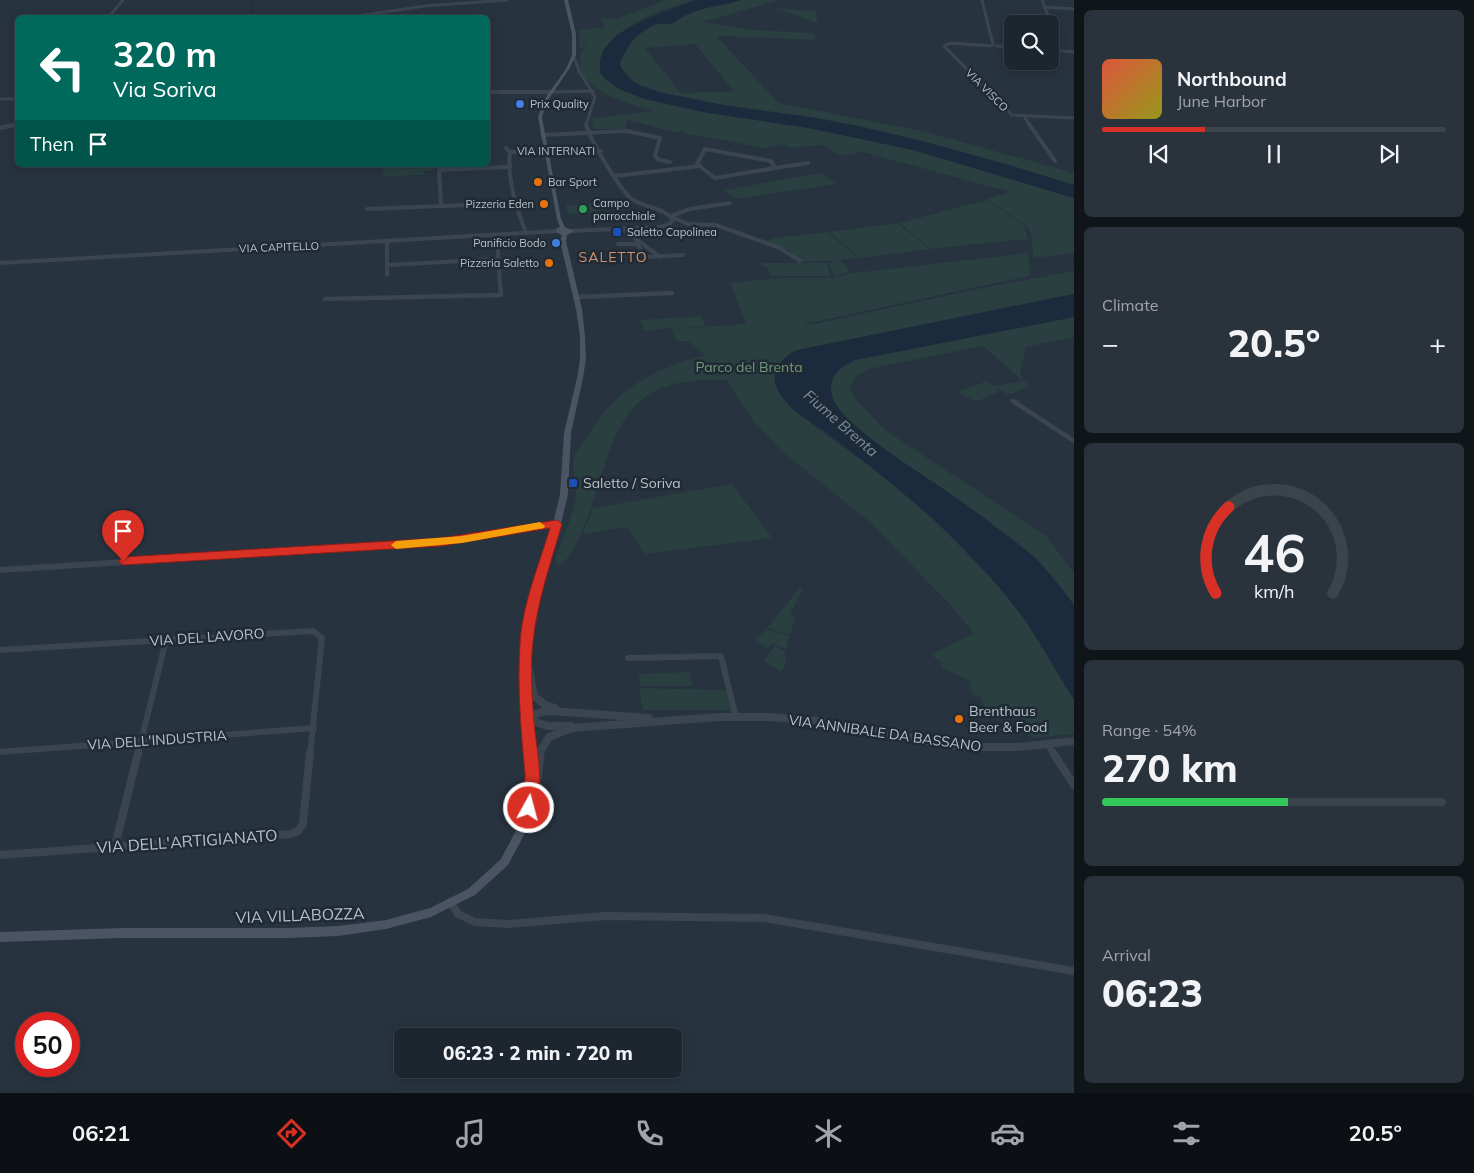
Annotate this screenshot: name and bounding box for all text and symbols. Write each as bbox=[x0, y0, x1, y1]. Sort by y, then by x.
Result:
map controls bbox=[1004, 15, 1059, 70]
button: search bbox=[1004, 15, 1059, 70]
text: 320 m bbox=[113, 32, 217, 76]
icon: left bbox=[30, 35, 95, 100]
street label: VIA VISCO bbox=[963, 66, 1011, 114]
text: Northbound bbox=[1177, 67, 1287, 91]
text: Via Soriva bbox=[113, 75, 217, 103]
text: June Harbor bbox=[1177, 91, 1266, 111]
place label: Prix Quality bbox=[530, 97, 589, 111]
marker: Prix Quality bbox=[514, 98, 526, 110]
icon: arrive bbox=[84, 130, 112, 158]
text: Then bbox=[30, 132, 74, 156]
icon: previous bbox=[1145, 140, 1173, 168]
icon: pause bbox=[1260, 140, 1288, 168]
icon: next bbox=[1375, 140, 1403, 168]
street label: VIA INTERNATI bbox=[517, 144, 595, 158]
place label: Bar Sport bbox=[548, 175, 597, 189]
marker: Bar Sport bbox=[532, 176, 544, 188]
place label: Campo parrocchiale bbox=[593, 196, 655, 223]
place label: Pizzeria Eden bbox=[465, 197, 534, 211]
marker: Pizzeria Eden bbox=[538, 198, 550, 210]
marker: Campo parrocchiale bbox=[577, 203, 589, 215]
place label: Saletto Capolinea bbox=[627, 225, 717, 239]
marker: Saletto Capolinea bbox=[611, 226, 623, 238]
place label: Panificio Bodo bbox=[473, 236, 546, 250]
marker: Panificio Bodo bbox=[550, 237, 562, 249]
street label: VIA CAPITELLO bbox=[239, 239, 319, 255]
district label: SALETTO bbox=[579, 248, 647, 266]
place label: Pizzeria Saletto bbox=[460, 256, 539, 270]
marker: Pizzeria Saletto bbox=[543, 257, 555, 269]
text: Climate bbox=[1102, 295, 1158, 315]
text: 20.5° bbox=[1228, 319, 1320, 367]
text: − bbox=[1102, 326, 1119, 361]
text: + bbox=[1429, 326, 1446, 361]
park label: Parco del Brenta bbox=[695, 358, 803, 376]
water label: Fiume Brenta bbox=[800, 385, 882, 461]
place label: Saletto / Soriva bbox=[583, 474, 681, 492]
marker: Saletto / Soriva bbox=[567, 477, 579, 489]
pin bbox=[102, 510, 144, 561]
icon: arrive bbox=[109, 517, 137, 545]
text: 46 bbox=[1243, 520, 1305, 585]
text: km/h bbox=[1254, 580, 1294, 602]
street label: VIA DEL LAVORO bbox=[149, 624, 265, 650]
place label: Brenthaus Beer & Food bbox=[969, 702, 1048, 736]
street label: VIA ANNIBALE DA BASSANO bbox=[788, 711, 982, 755]
marker: Brenthaus Beer & Food bbox=[953, 713, 965, 725]
text: Range · 54% bbox=[1102, 720, 1197, 740]
street label: VIA DELL'INDUSTRIA bbox=[87, 726, 228, 754]
text: 270 km bbox=[1102, 744, 1238, 792]
position arrow bbox=[502, 781, 554, 833]
street label: VIA DELL'ARTIGIANATO bbox=[96, 825, 278, 857]
street label: VIA VILLABOZZA bbox=[235, 903, 365, 927]
text: Arrival bbox=[1102, 945, 1151, 965]
text: 06:23 bbox=[1102, 969, 1203, 1017]
speed limit sign: 50 bbox=[15, 1012, 80, 1077]
text: 06:23 · 2 min · 720 m bbox=[443, 1041, 633, 1065]
icon: directions bbox=[274, 1116, 309, 1151]
icon: music bbox=[453, 1116, 488, 1151]
icon: phone bbox=[632, 1116, 667, 1151]
icon: climate bbox=[811, 1116, 846, 1151]
icon: car bbox=[990, 1116, 1025, 1151]
icon: filters bbox=[1169, 1116, 1204, 1151]
text: 06:21 bbox=[72, 1119, 130, 1147]
text: 20.5° bbox=[1349, 1119, 1402, 1147]

